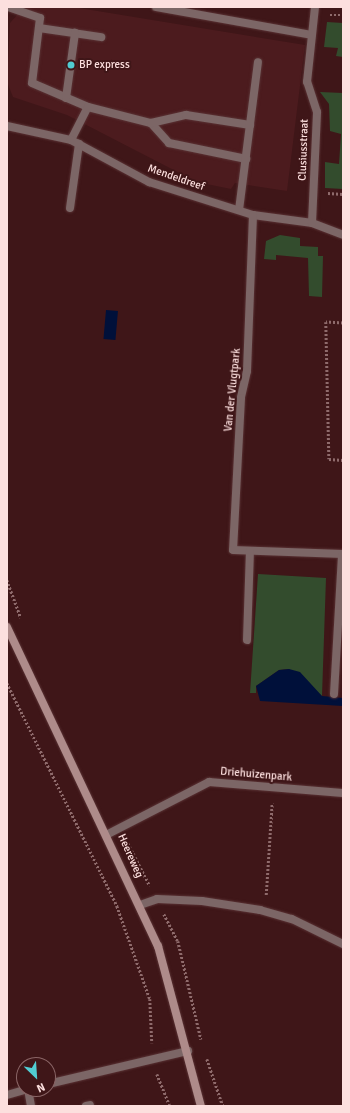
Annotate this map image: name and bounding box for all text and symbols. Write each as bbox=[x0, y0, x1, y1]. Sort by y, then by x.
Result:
place label: BP express bbox=[79, 58, 130, 72]
marker: BP express bbox=[66, 60, 76, 70]
street label: Clusiusstraat bbox=[296, 119, 312, 181]
street label: Mendeldreef bbox=[146, 162, 206, 194]
street label: Van der Vlugtpark bbox=[222, 348, 244, 432]
street label: Driehuizenpark bbox=[220, 765, 292, 785]
street label: Heereweg bbox=[114, 832, 146, 880]
north arrow bbox=[16, 1057, 56, 1097]
text: N bbox=[35, 1080, 47, 1095]

